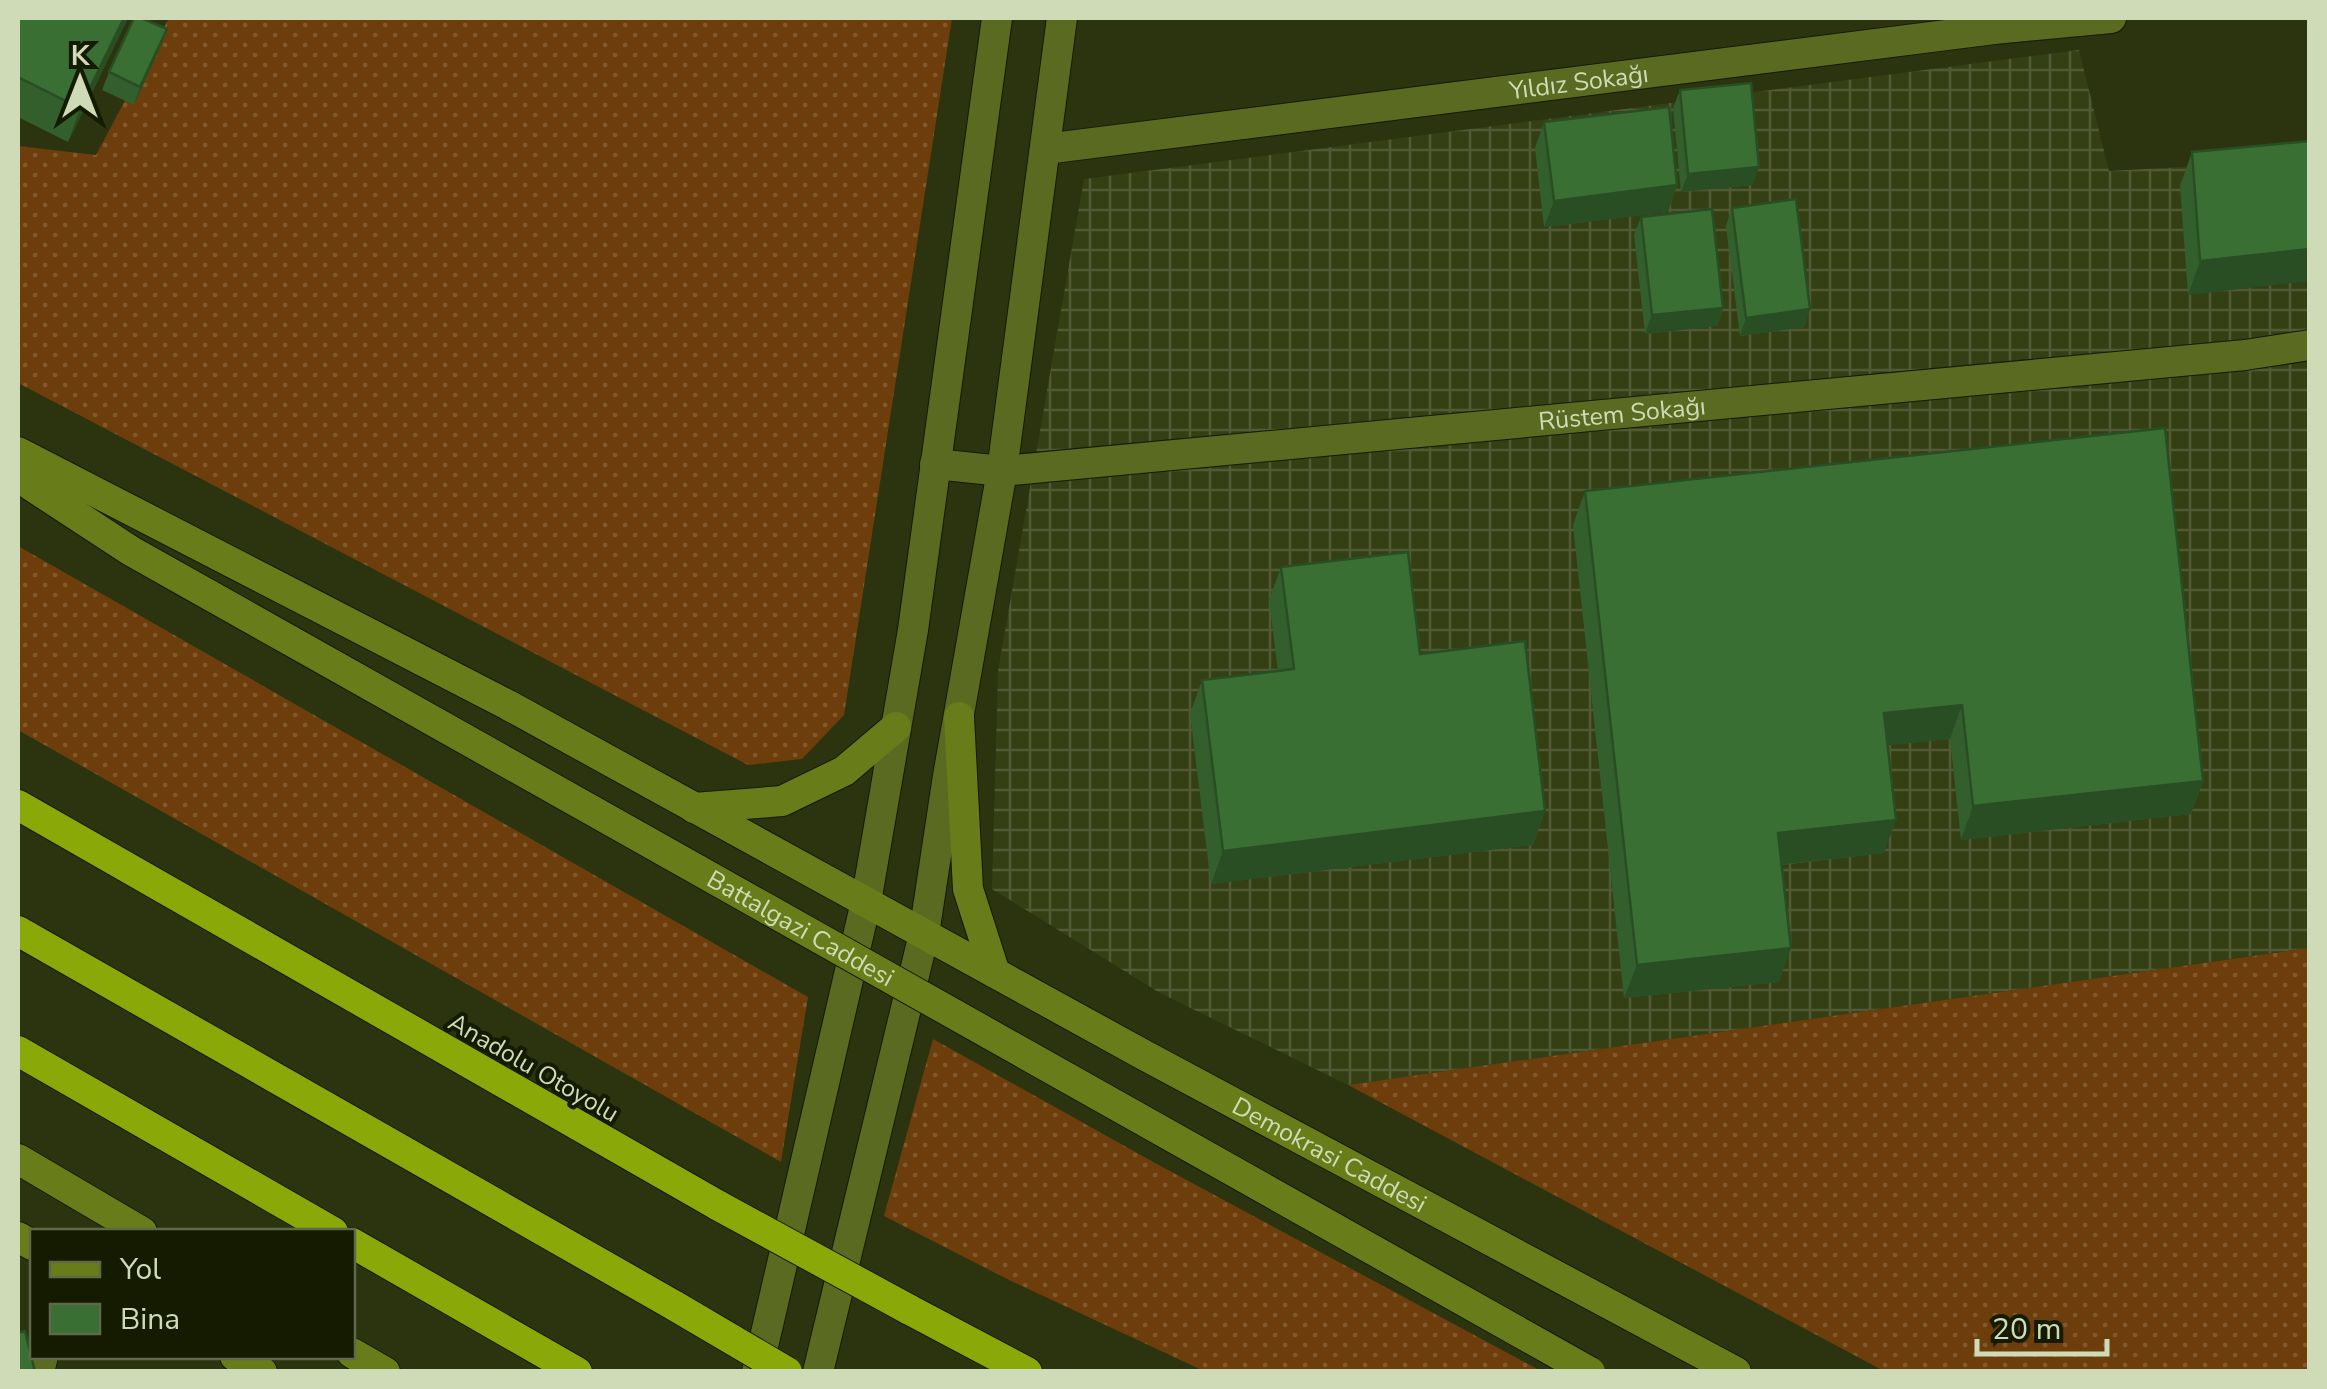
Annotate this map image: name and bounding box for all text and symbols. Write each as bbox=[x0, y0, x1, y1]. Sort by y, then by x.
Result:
north arrow bbox=[30, 30, 130, 130]
text: K bbox=[71, 37, 91, 75]
street label: Yıldız Sokağı bbox=[1506, 57, 1650, 108]
street label: Rüstem Sokağı bbox=[1537, 389, 1707, 439]
street label: Battalgazi Caddesi bbox=[701, 863, 900, 995]
street label: Anadolu Otoyolu bbox=[442, 1005, 625, 1130]
street label: Demokrasi Caddesi bbox=[1226, 1089, 1432, 1221]
legend bbox=[30, 1229, 355, 1359]
text: Yol bbox=[119, 1249, 161, 1290]
scale bar bbox=[1977, 1294, 2107, 1356]
text: Bina bbox=[120, 1299, 180, 1340]
text: 20 m bbox=[1992, 1309, 2061, 1350]

